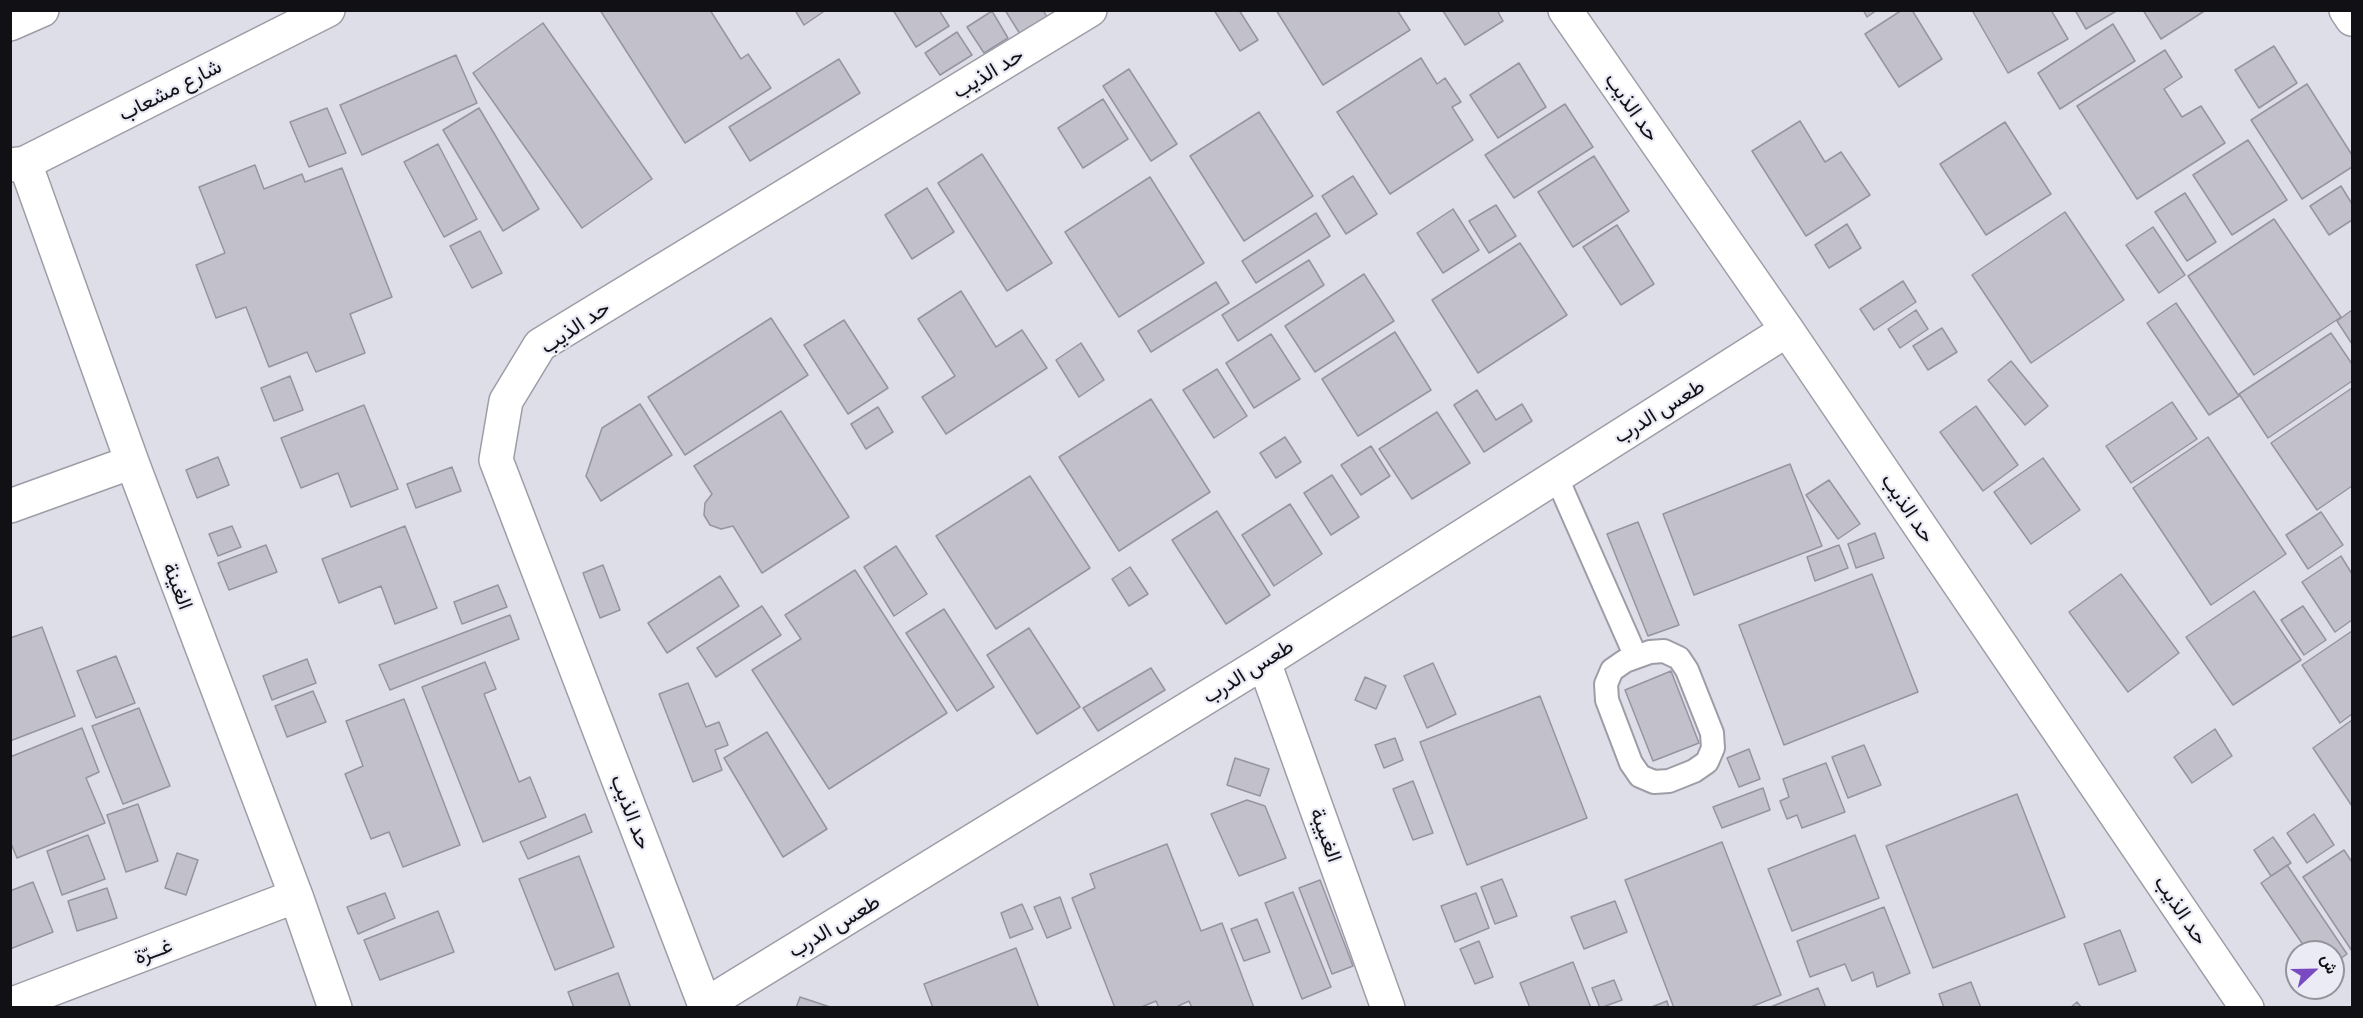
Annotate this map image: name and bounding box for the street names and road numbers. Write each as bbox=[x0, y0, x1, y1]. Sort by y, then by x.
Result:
street label: حد الذيب bbox=[948, 42, 1028, 104]
street label: شارع مشعاب bbox=[114, 53, 226, 127]
street label: حد الذيب bbox=[1599, 68, 1665, 146]
street label: حد الذيب bbox=[536, 295, 614, 359]
street label: طعس الدرب bbox=[1609, 373, 1709, 449]
street label: حد الذيب bbox=[1876, 469, 1940, 547]
street label: الغينة bbox=[158, 559, 198, 613]
street label: طعس الدرب bbox=[1198, 633, 1298, 709]
street label: حد الذيب bbox=[605, 771, 657, 853]
street label: الغبيبة bbox=[1305, 804, 1347, 866]
street label: حد الذيب bbox=[2149, 871, 2213, 949]
street label: طعس الدرب bbox=[784, 889, 884, 963]
street label: غــرّة bbox=[130, 932, 176, 970]

